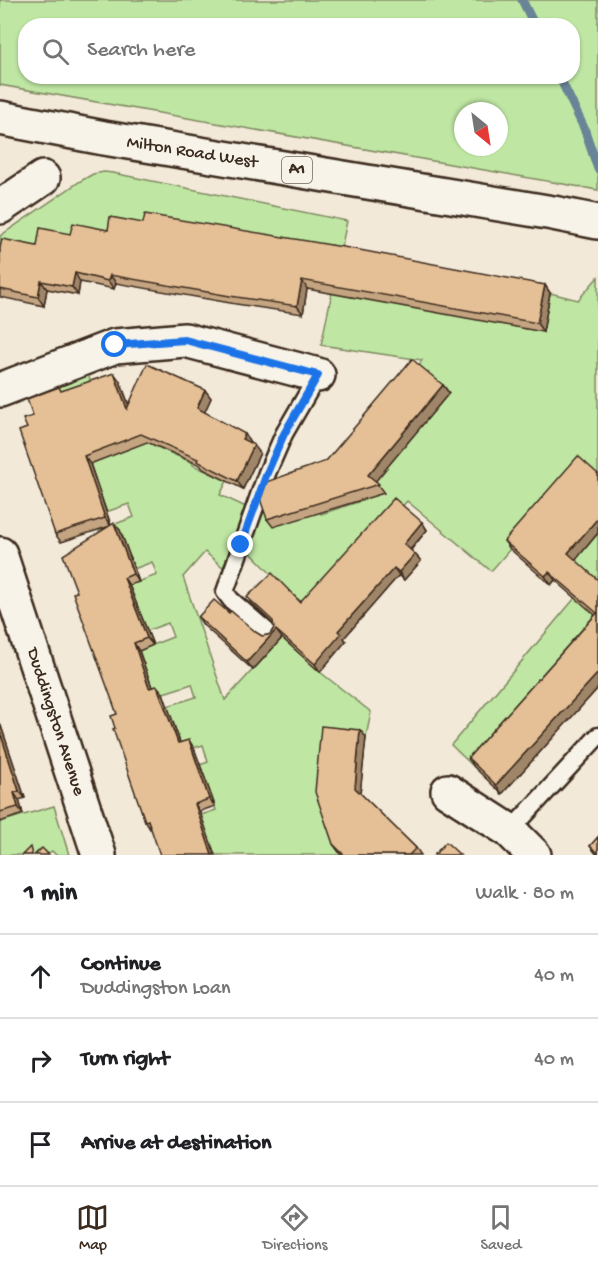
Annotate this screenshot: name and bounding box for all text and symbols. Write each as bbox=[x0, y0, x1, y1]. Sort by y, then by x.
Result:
search box bbox=[18, 18, 580, 84]
icon: search bbox=[39, 35, 72, 68]
text: Search here bbox=[87, 38, 195, 64]
north arrow bbox=[454, 102, 508, 156]
street label: Milton Road West bbox=[125, 132, 260, 174]
road number: A1 bbox=[282, 157, 312, 183]
route start bbox=[101, 331, 127, 357]
route end bbox=[227, 531, 253, 557]
street label: Duddingston Avenue bbox=[21, 644, 89, 799]
text: 1 min bbox=[24, 879, 77, 910]
text: Walk · 80 m bbox=[476, 883, 574, 906]
text: Continue bbox=[81, 952, 161, 978]
icon: ahead bbox=[24, 960, 57, 993]
text: 40 m bbox=[534, 965, 574, 988]
text: Duddingston Loan bbox=[81, 978, 231, 1001]
icon: right bbox=[24, 1044, 57, 1077]
text: Turn right bbox=[81, 1047, 169, 1073]
text: 40 m bbox=[534, 1049, 574, 1072]
icon: arrive bbox=[24, 1128, 57, 1161]
text: Arrive at destination bbox=[81, 1131, 271, 1157]
tab: Map bbox=[76, 1201, 109, 1256]
tab: Directions bbox=[262, 1201, 328, 1256]
tab: Saved bbox=[480, 1201, 521, 1256]

